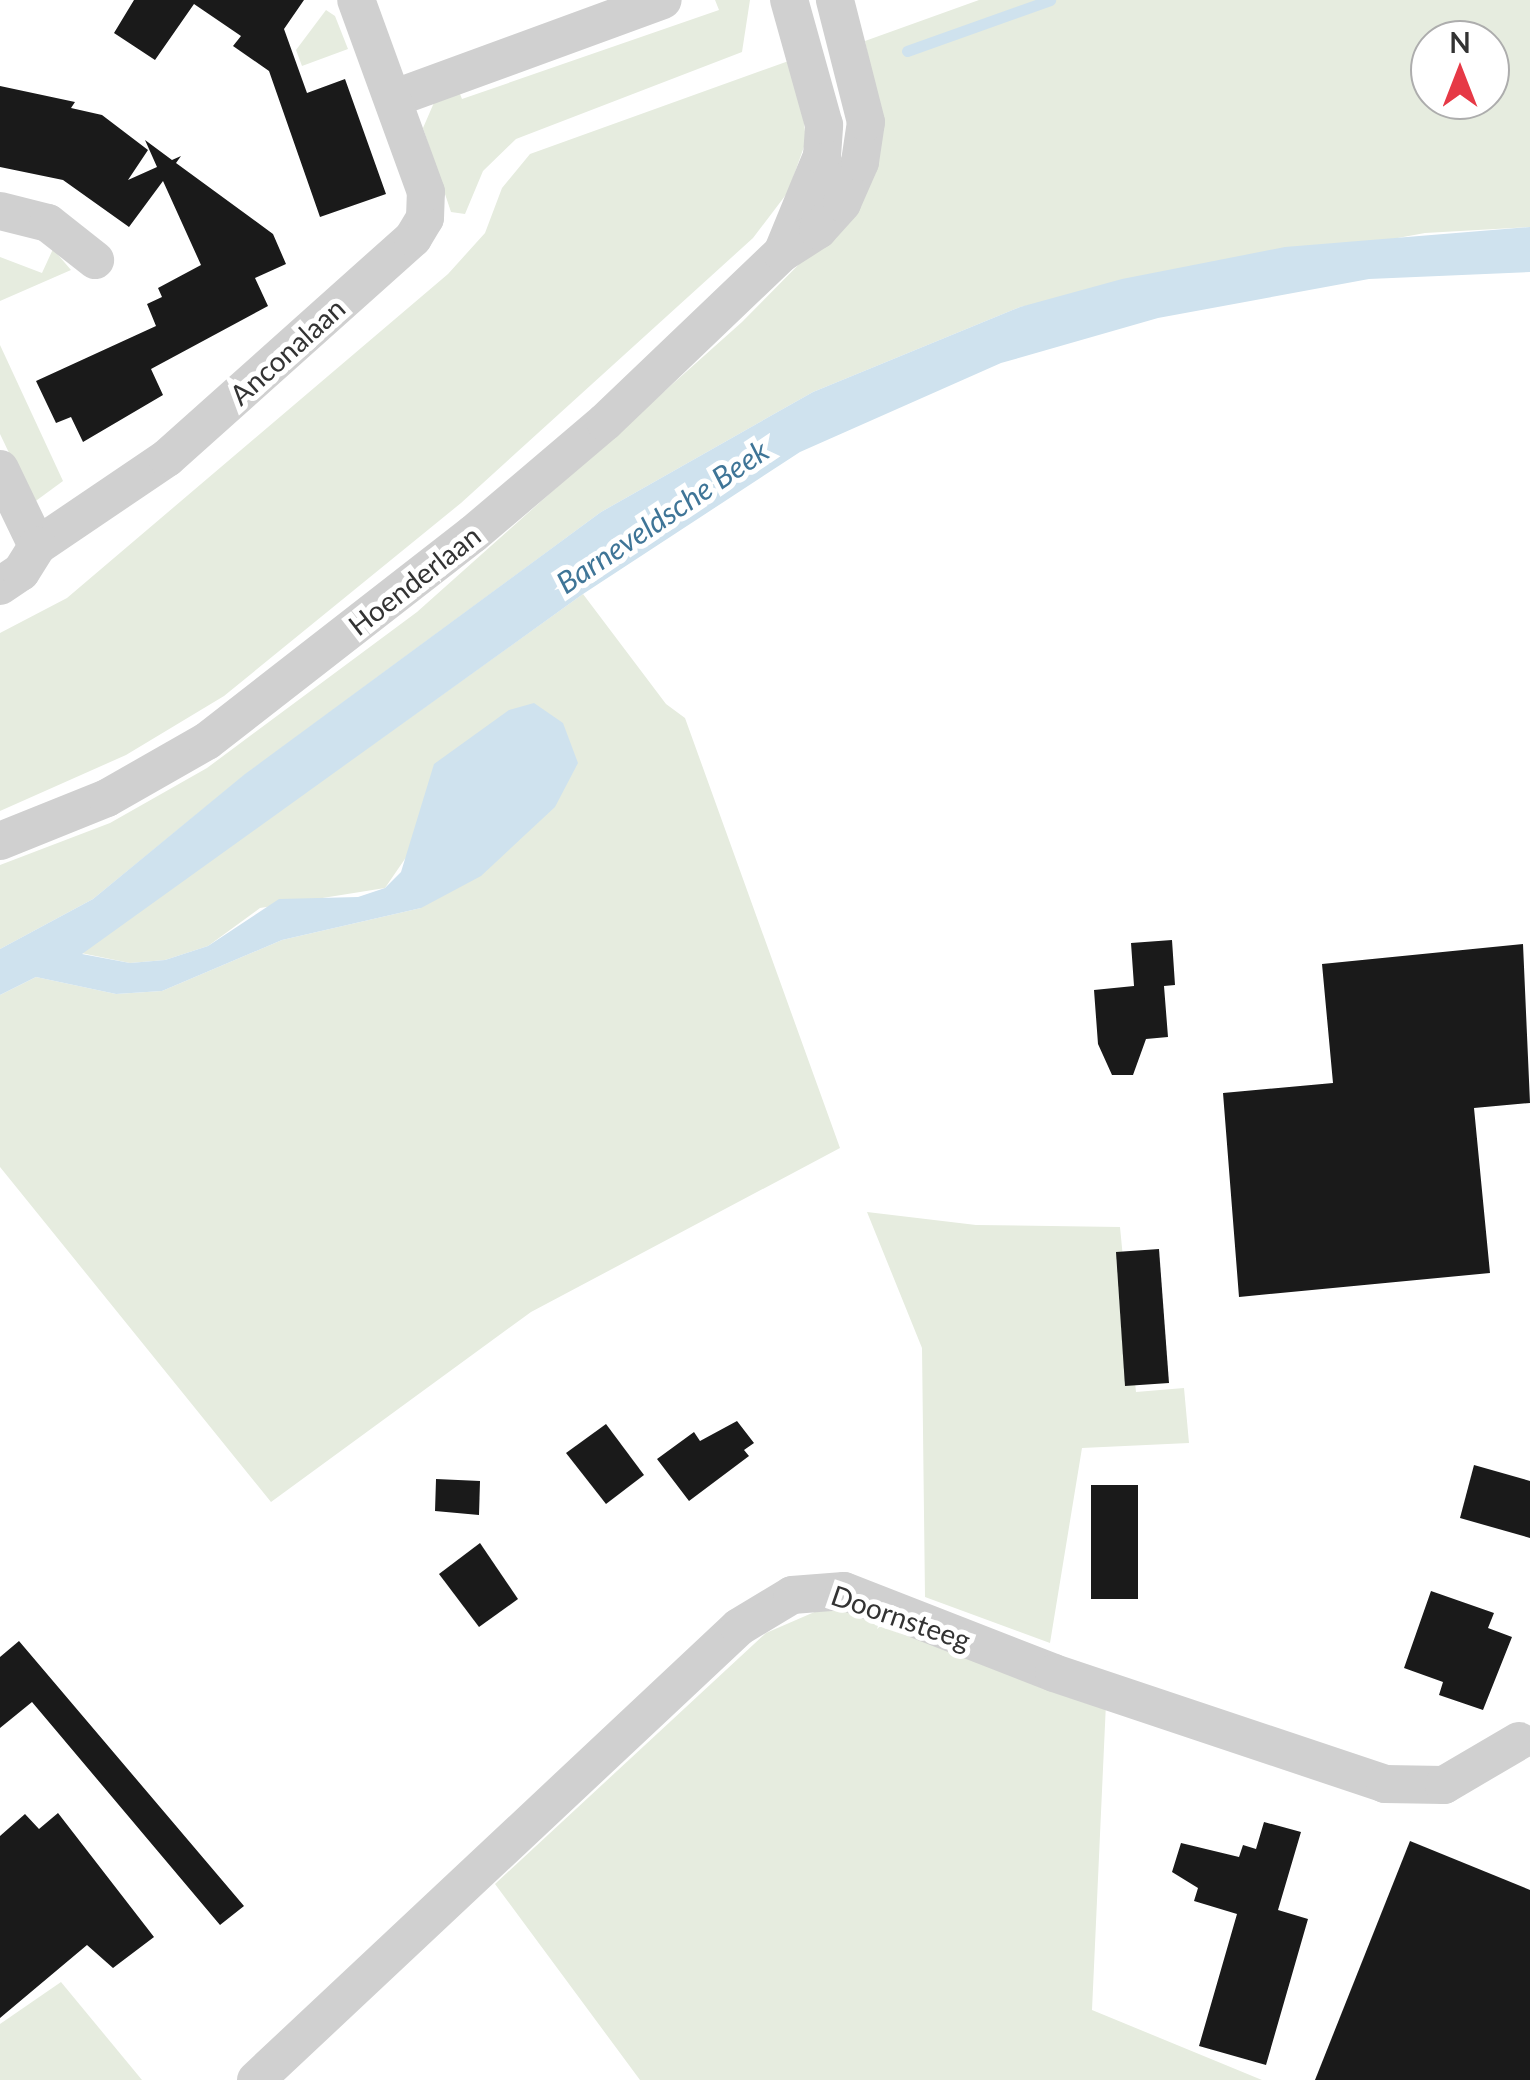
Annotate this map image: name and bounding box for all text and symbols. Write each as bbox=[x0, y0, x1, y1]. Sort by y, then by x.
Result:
north arrow bbox=[1410, 20, 1510, 120]
text: N bbox=[1449, 25, 1471, 59]
street label: Anconalaan bbox=[223, 291, 351, 411]
water label: Barneveldsche Beek bbox=[549, 432, 775, 600]
street label: Hoenderlaan bbox=[341, 518, 487, 642]
street label: Doornsteeg bbox=[827, 1578, 975, 1656]

